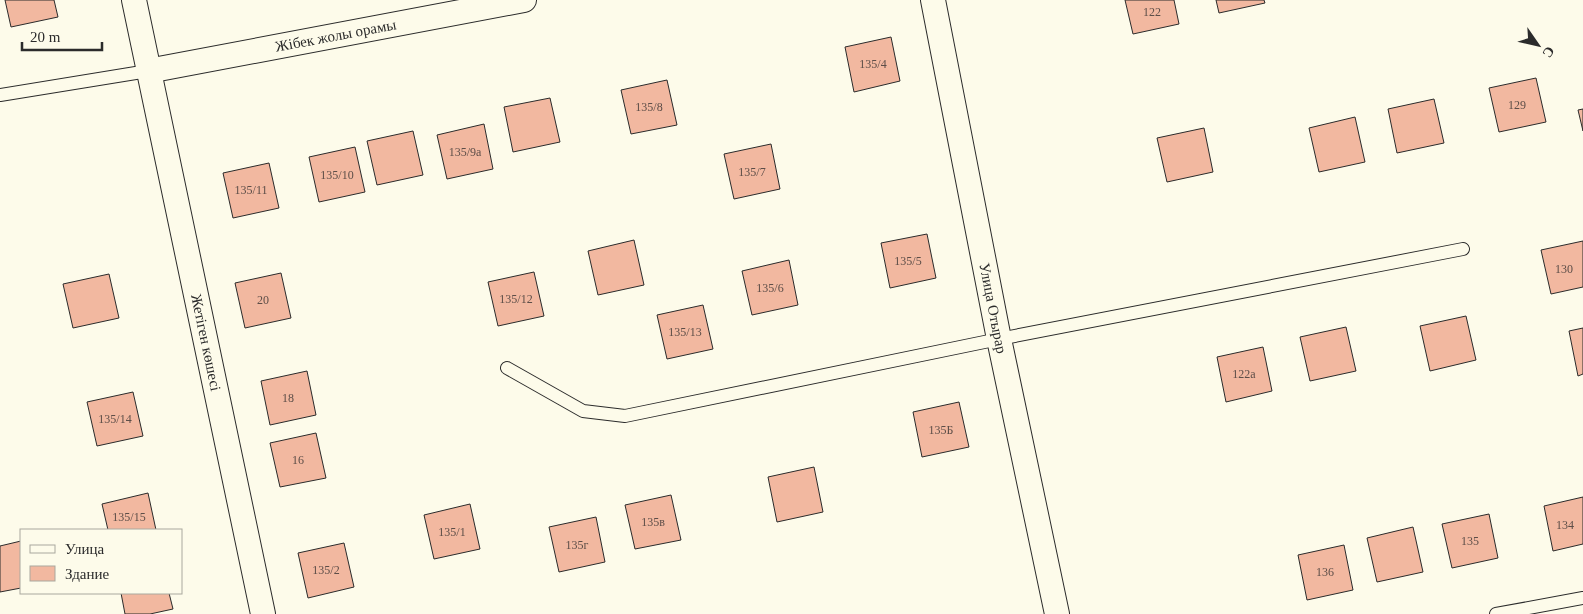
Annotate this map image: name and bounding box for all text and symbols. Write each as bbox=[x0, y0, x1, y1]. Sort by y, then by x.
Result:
house number: 122 bbox=[1143, 5, 1161, 19]
street label: Жібек жолы орамы bbox=[274, 16, 397, 55]
scale bar bbox=[22, 20, 102, 52]
north arrow bbox=[1513, 20, 1563, 70]
text: 20 m bbox=[30, 29, 61, 45]
text: С bbox=[1539, 44, 1557, 60]
house number: 135/4 bbox=[859, 57, 887, 71]
house number: 129 bbox=[1508, 98, 1526, 112]
house number: 135/8 bbox=[635, 100, 663, 114]
house number: 135/9а bbox=[449, 145, 482, 159]
house number: 135/7 bbox=[738, 165, 766, 179]
house number: 135/10 bbox=[320, 168, 354, 182]
house number: 135/11 bbox=[235, 183, 267, 197]
house number: 135/5 bbox=[894, 254, 922, 268]
street label: Улица Отырар bbox=[976, 261, 1010, 355]
house number: 130 bbox=[1555, 262, 1573, 276]
house number: 135/6 bbox=[756, 281, 784, 295]
house number: 135/12 bbox=[499, 292, 533, 306]
street label: Жетіген көшесі bbox=[188, 293, 224, 392]
house number: 20 bbox=[257, 293, 269, 307]
house number: 135/13 bbox=[668, 325, 702, 339]
house number: 122а bbox=[1232, 367, 1256, 381]
house number: 18 bbox=[282, 391, 294, 405]
house number: 135/14 bbox=[98, 412, 132, 426]
house number: 135Б bbox=[929, 423, 954, 437]
house number: 16 bbox=[292, 453, 304, 467]
house number: 135/15 bbox=[112, 510, 146, 524]
house number: 135в bbox=[641, 515, 665, 529]
house number: 134 bbox=[1556, 518, 1574, 532]
house number: 135/1 bbox=[438, 525, 466, 539]
legend bbox=[20, 529, 182, 594]
house number: 135 bbox=[1461, 534, 1479, 548]
house number: 135г bbox=[566, 538, 589, 552]
text: Улица bbox=[65, 541, 104, 557]
house number: 135/2 bbox=[312, 563, 340, 577]
house number: 136 bbox=[1316, 565, 1334, 579]
text: Здание bbox=[65, 566, 109, 582]

